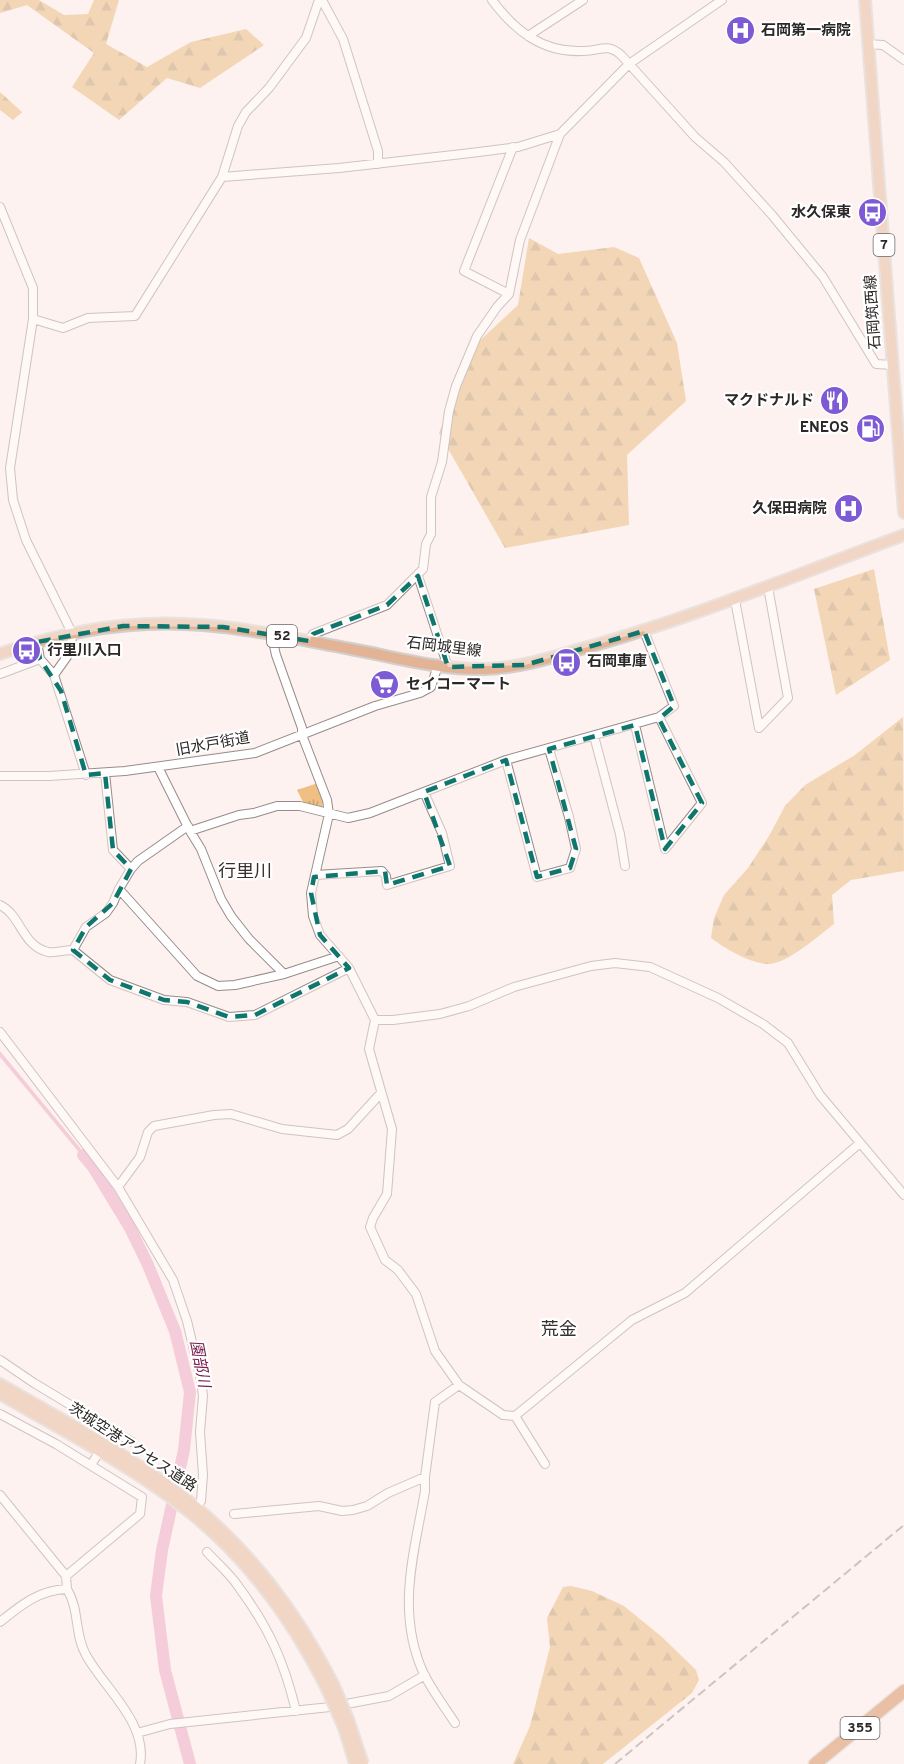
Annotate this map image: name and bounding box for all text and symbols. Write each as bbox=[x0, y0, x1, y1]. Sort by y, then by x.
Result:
hospital icon: 石岡第一病院 bbox=[724, 15, 756, 47]
place label: 石岡第一病院 bbox=[761, 22, 851, 41]
bus stop icon: 水久保東 bbox=[856, 197, 888, 229]
place label: 水久保東 bbox=[791, 204, 851, 223]
road number: 7 bbox=[874, 234, 894, 256]
street label: 石岡筑西線 bbox=[862, 274, 886, 350]
restaurant icon: マクドナルド bbox=[819, 385, 851, 417]
place label: マクドナルド bbox=[724, 392, 814, 411]
fuel station icon: ENEOS bbox=[854, 412, 886, 444]
place label: ENEOS bbox=[800, 419, 849, 438]
hospital icon: 久保田病院 bbox=[832, 493, 864, 525]
place label: 久保田病院 bbox=[752, 500, 827, 519]
road number: 52 bbox=[267, 625, 297, 647]
street label: 石岡城里線 bbox=[406, 634, 482, 662]
bus stop icon: 行里川入口 bbox=[10, 635, 42, 667]
place label: 行里川入口 bbox=[47, 642, 122, 661]
bus stop icon: 石岡車庫 bbox=[550, 646, 582, 678]
place label: 石岡車庫 bbox=[587, 653, 647, 672]
supermarket icon: セイコーマート bbox=[369, 669, 401, 701]
place label: セイコーマート bbox=[406, 676, 511, 695]
street label: 旧水戸街道 bbox=[174, 729, 252, 761]
district label: 行里川 bbox=[218, 861, 272, 884]
district label: 荒金 bbox=[541, 1319, 577, 1342]
water label: 園部川 bbox=[185, 1339, 214, 1391]
street label: 茨城空港アクセス道路 bbox=[64, 1399, 200, 1497]
road number: 355 bbox=[840, 1717, 880, 1739]

